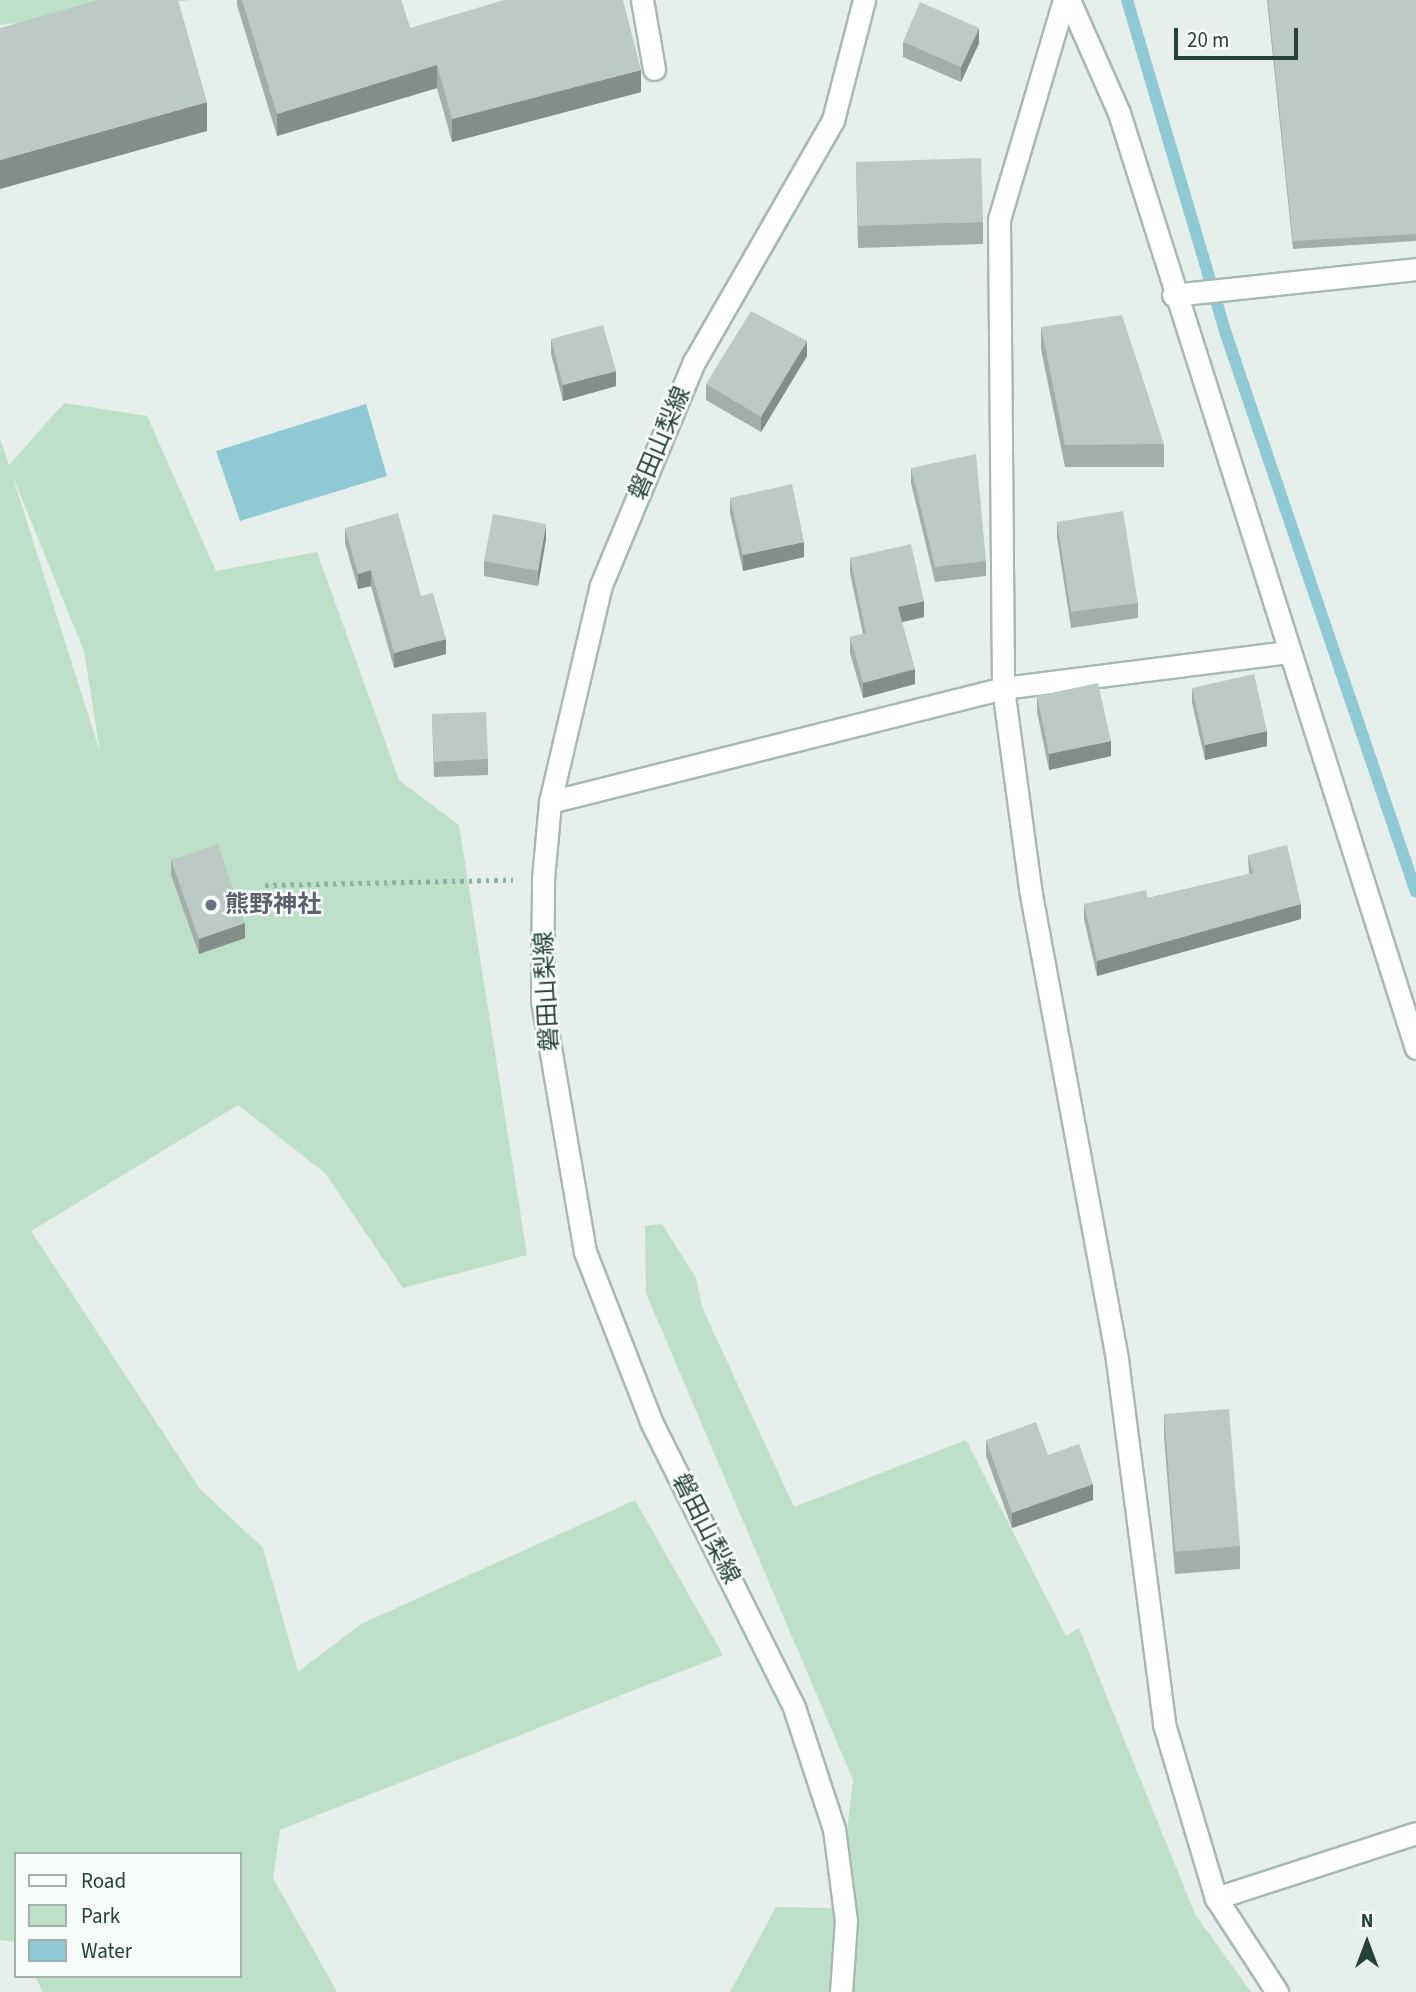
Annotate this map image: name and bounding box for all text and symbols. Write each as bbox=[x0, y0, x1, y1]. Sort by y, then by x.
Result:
scale bar bbox=[1178, 14, 1302, 58]
text: 20 m bbox=[1187, 25, 1229, 55]
street label: 磐田山梨線 bbox=[623, 382, 697, 504]
place label: 熊野神社 bbox=[225, 891, 321, 919]
marker: 熊野神社 bbox=[203, 897, 219, 913]
street label: 磐田山梨線 bbox=[529, 930, 565, 1052]
street label: 磐田山梨線 bbox=[666, 1469, 746, 1589]
legend bbox=[14, 1852, 242, 1978]
text: Road bbox=[81, 1866, 126, 1896]
text: Park bbox=[81, 1901, 120, 1931]
north arrow bbox=[1332, 1908, 1402, 1978]
text: N bbox=[1361, 1908, 1373, 1935]
text: Water bbox=[81, 1936, 132, 1966]

